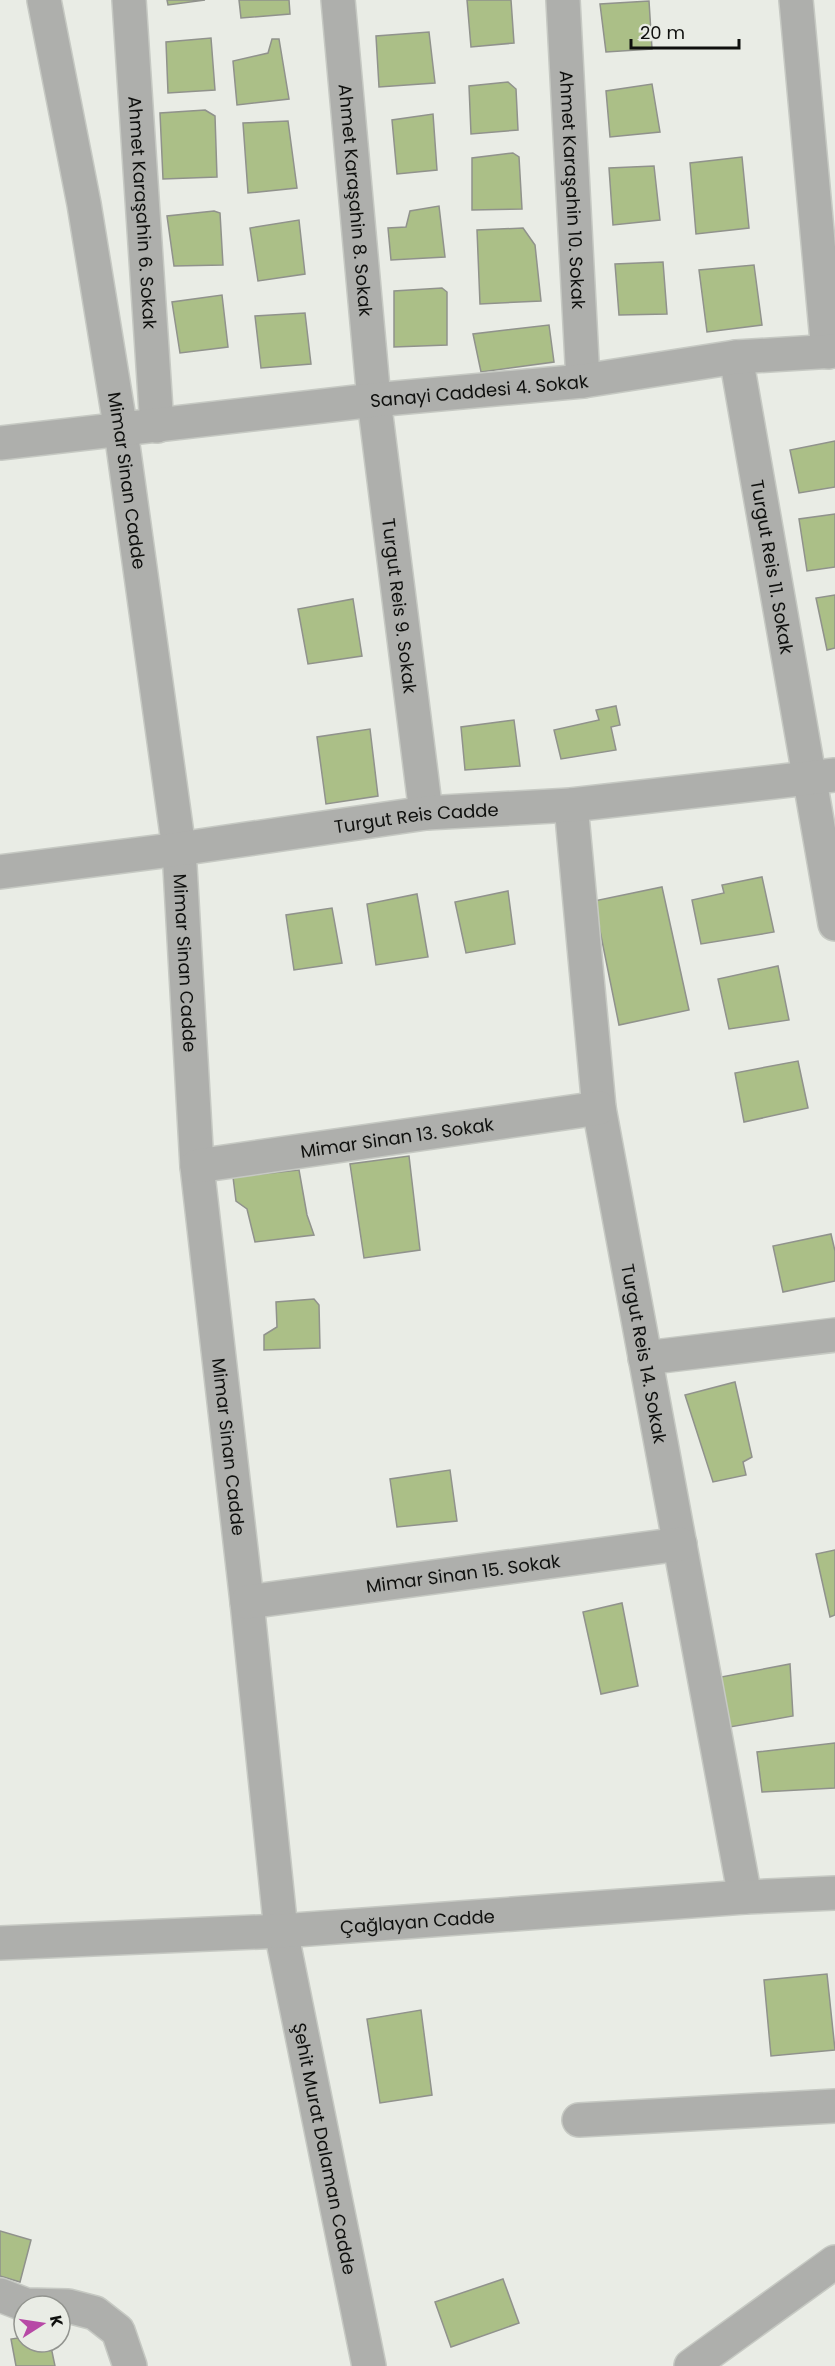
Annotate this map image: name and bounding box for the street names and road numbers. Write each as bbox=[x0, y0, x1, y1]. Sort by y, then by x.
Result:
street label: Ahmet Karaşahin 10. Sokak bbox=[554, 70, 592, 310]
street label: Ahmet Karaşahin 8. Sokak bbox=[333, 83, 379, 318]
street label: Ahmet Karaşahin 6. Sokak bbox=[123, 95, 163, 331]
street label: Sanayi Caddesi 4. Sokak bbox=[369, 368, 591, 413]
street label: Mimar Sinan Cadde bbox=[102, 390, 153, 571]
street label: Turgut Reis 11. Sokak bbox=[745, 478, 800, 657]
street label: Turgut Reis 9. Sokak bbox=[376, 517, 423, 696]
street label: Turgut Reis Cadde bbox=[332, 797, 499, 839]
street label: Mimar Sinan Cadde bbox=[168, 873, 203, 1053]
street label: Mimar Sinan 13. Sokak bbox=[299, 1111, 496, 1163]
street label: Turgut Reis 14. Sokak bbox=[616, 1262, 673, 1446]
street label: Mimar Sinan Cadde bbox=[207, 1357, 252, 1537]
street label: Mimar Sinan 15. Sokak bbox=[364, 1548, 562, 1598]
street label: Çağlayan Cadde bbox=[339, 1903, 496, 1939]
street label: Şehit Murat Dalaman Cadde bbox=[287, 2020, 363, 2277]

